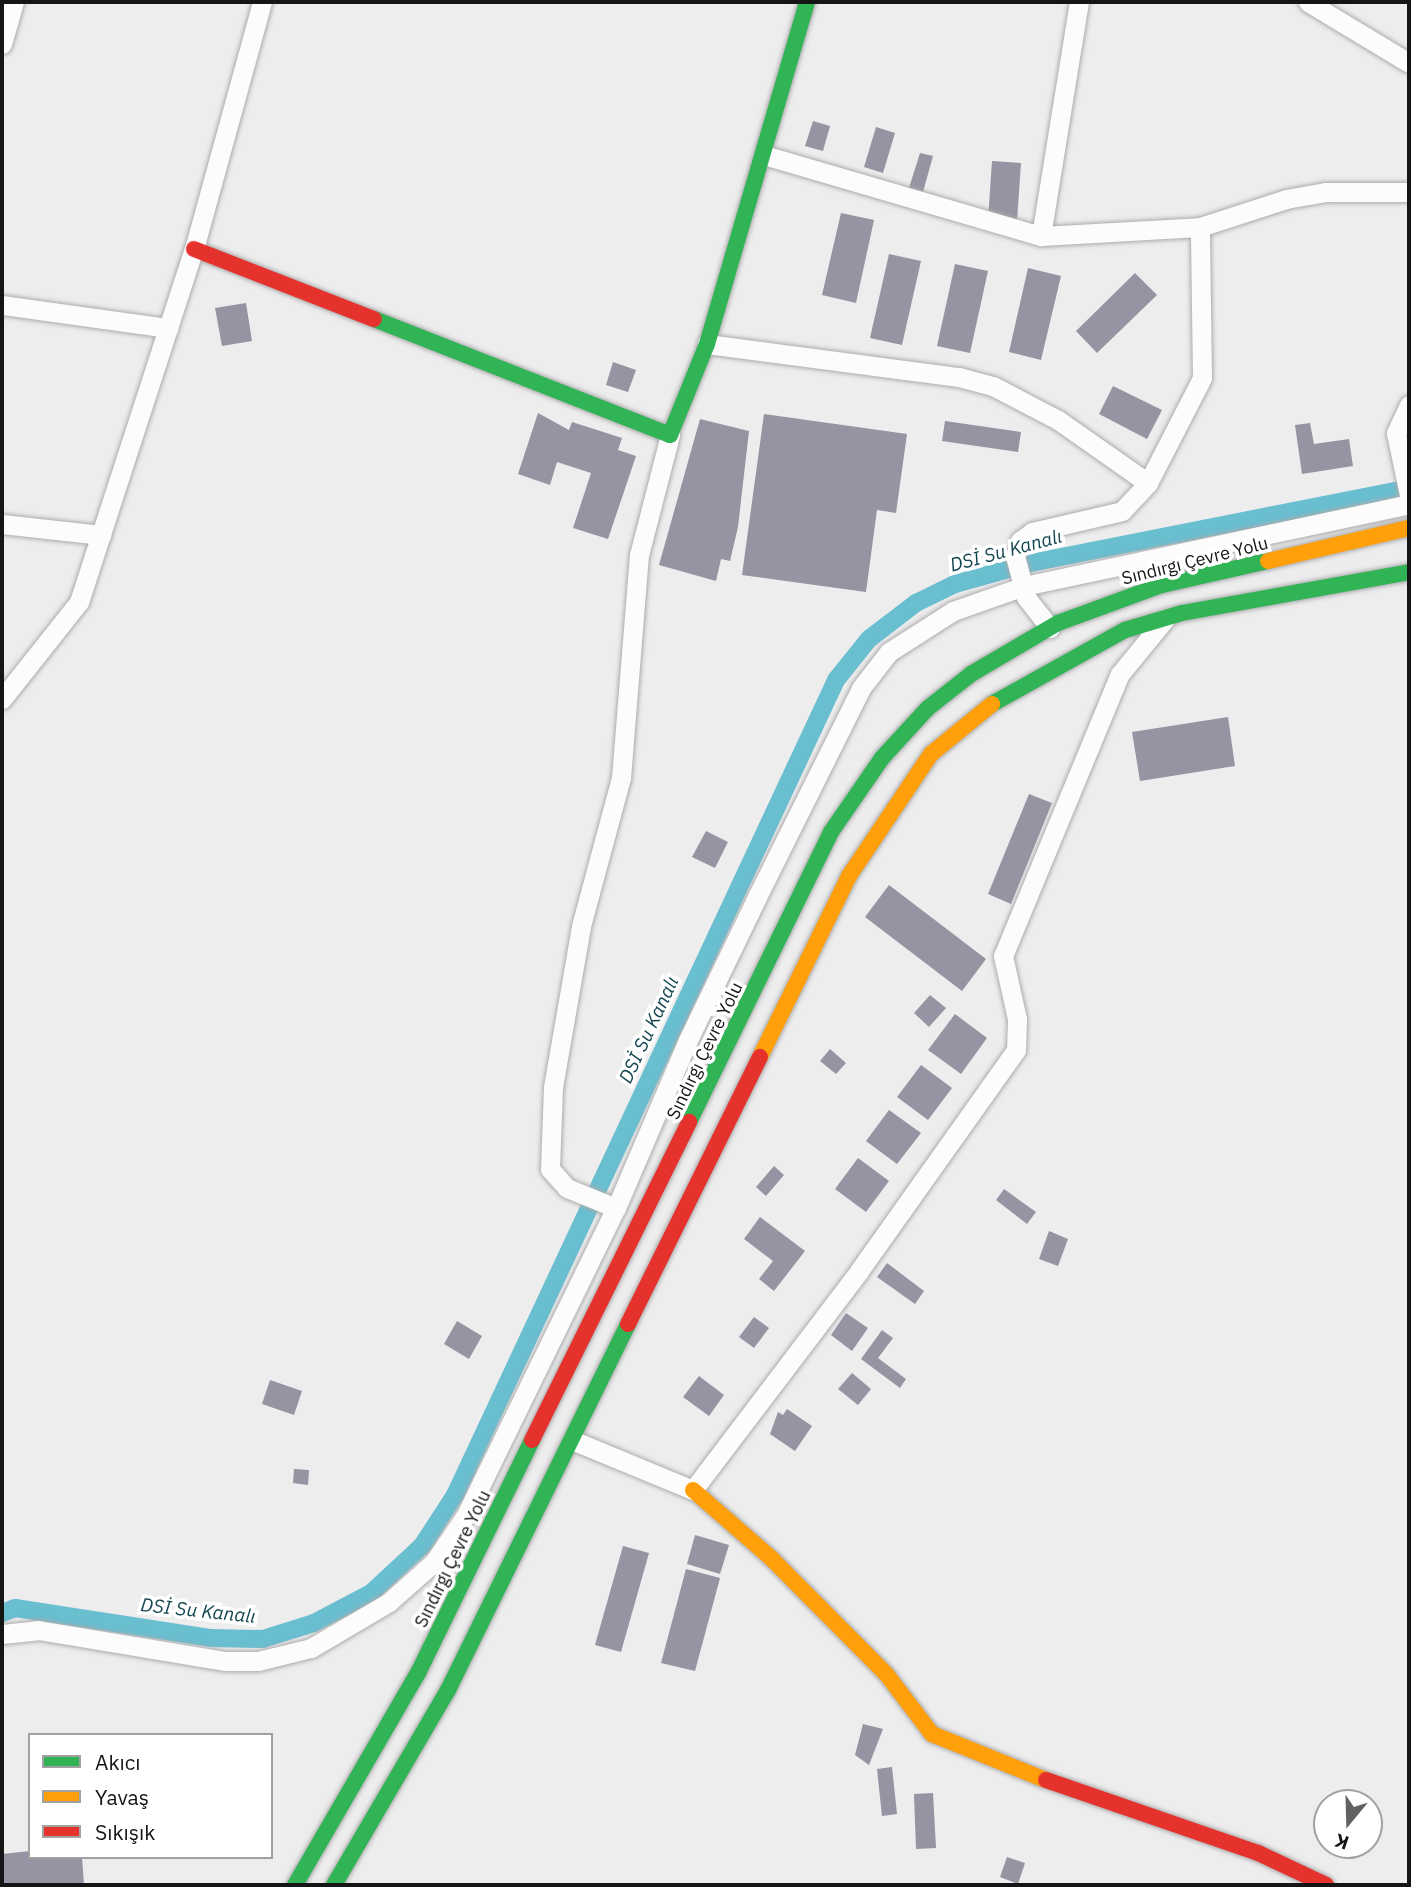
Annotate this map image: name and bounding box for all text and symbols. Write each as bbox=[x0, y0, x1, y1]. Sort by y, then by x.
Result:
water label: DSİ Su Kanalı bbox=[947, 525, 1065, 577]
street label: Sındırgı Çevre Yolu bbox=[1120, 532, 1270, 590]
water label: DSİ Su Kanalı bbox=[614, 973, 684, 1087]
street label: Sındırgı Çevre Yolu bbox=[662, 979, 748, 1123]
street label: Sındırgı Çevre Yolu bbox=[410, 1487, 496, 1631]
water label: DSİ Su Kanalı bbox=[140, 1594, 256, 1628]
legend bbox=[28, 1733, 273, 1859]
text: Akıcı bbox=[95, 1748, 141, 1776]
text: Yavaş bbox=[95, 1783, 149, 1811]
north arrow bbox=[1313, 1789, 1383, 1859]
text: Sıkışık bbox=[95, 1818, 155, 1846]
text: K bbox=[1332, 1828, 1352, 1855]

